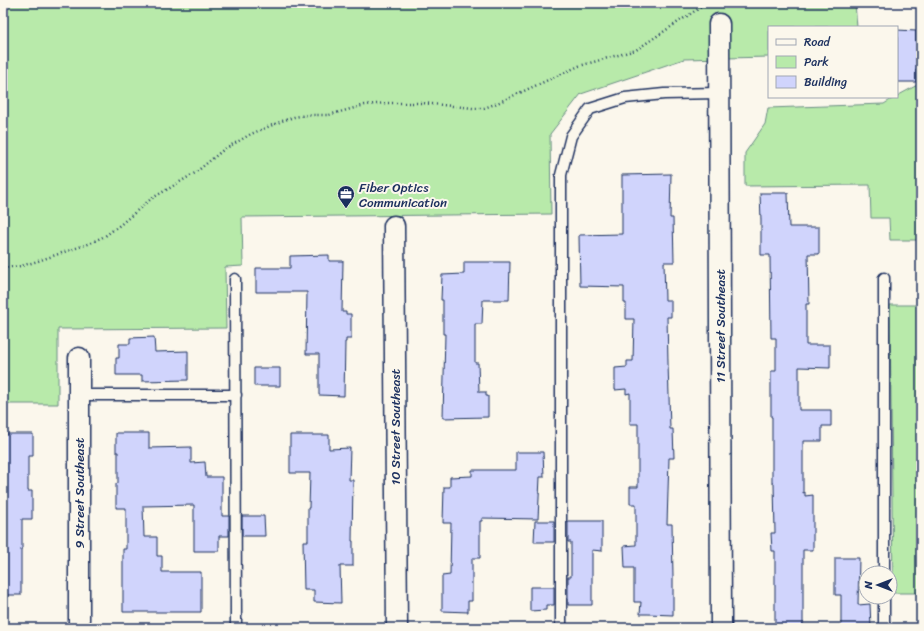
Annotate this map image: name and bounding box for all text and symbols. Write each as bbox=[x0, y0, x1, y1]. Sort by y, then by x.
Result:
legend bbox=[768, 26, 898, 98]
text: Road bbox=[804, 31, 831, 53]
text: Park bbox=[804, 51, 829, 73]
text: Building bbox=[804, 71, 847, 93]
place label: Fiber Optics Communication bbox=[359, 176, 447, 214]
office icon: Fiber Optics Communication bbox=[336, 184, 356, 209]
street label: 11 Street Southeast bbox=[709, 269, 732, 383]
street label: 10 Street Southeast bbox=[384, 368, 407, 485]
street label: 9 Street Southeast bbox=[68, 437, 91, 548]
north arrow bbox=[858, 565, 898, 605]
text: N bbox=[859, 581, 878, 590]

